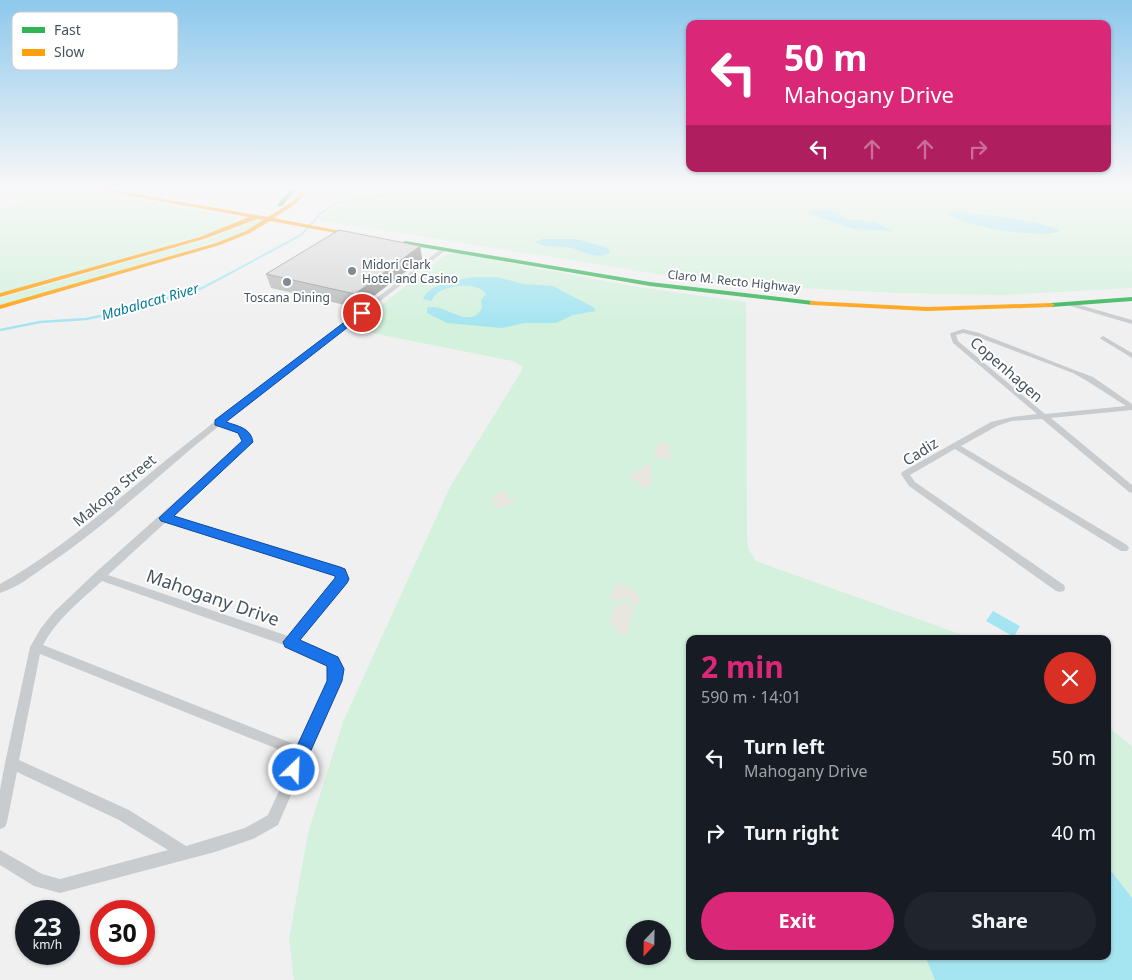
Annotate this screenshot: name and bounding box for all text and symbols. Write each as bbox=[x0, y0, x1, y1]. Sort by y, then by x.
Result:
legend bbox=[12, 12, 178, 70]
text: Fast bbox=[54, 20, 81, 39]
text: 50 m bbox=[784, 34, 867, 81]
icon: left bbox=[701, 40, 766, 105]
text: Slow bbox=[54, 42, 85, 61]
text: Mahogany Drive bbox=[784, 79, 954, 109]
icon: left bbox=[805, 135, 833, 163]
icon: ahead bbox=[858, 135, 886, 163]
icon: ahead bbox=[911, 135, 939, 163]
icon: right bbox=[964, 135, 992, 163]
place label: Midori Clark Hotel and Casino bbox=[362, 256, 458, 287]
marker: Midori Clark Hotel and Casino bbox=[346, 265, 358, 277]
street label: Claro M. Recto Highway bbox=[667, 266, 802, 297]
marker: Toscana Dining bbox=[281, 276, 293, 288]
water label: Mabalacat River bbox=[99, 278, 201, 324]
place label: Toscana Dining bbox=[244, 289, 330, 306]
pin bbox=[341, 292, 383, 334]
icon: arrive bbox=[348, 299, 376, 327]
street label: Copenhagen bbox=[966, 332, 1048, 406]
street label: Cadiz bbox=[899, 432, 941, 470]
street label: Makopa Street bbox=[68, 449, 160, 531]
street label: Mahogany Drive bbox=[143, 563, 283, 631]
text: 2 min bbox=[701, 646, 784, 687]
button: close bbox=[1044, 652, 1096, 704]
text: 590 m · 14:01 bbox=[701, 686, 801, 708]
text: Turn left bbox=[744, 734, 825, 760]
position arrow bbox=[267, 743, 319, 795]
icon: left bbox=[701, 744, 729, 772]
text: 50 m bbox=[1052, 745, 1096, 771]
text: Mahogany Drive bbox=[744, 760, 868, 782]
icon: right bbox=[701, 819, 729, 847]
text: Turn right bbox=[744, 820, 839, 846]
text: 40 m bbox=[1052, 820, 1096, 846]
button: Exit bbox=[701, 892, 894, 950]
button: Share bbox=[904, 892, 1096, 950]
speed limit sign: 30 bbox=[90, 900, 155, 965]
text: 23 bbox=[33, 909, 62, 943]
north arrow bbox=[626, 920, 671, 965]
map controls bbox=[626, 920, 671, 965]
text: km/h bbox=[33, 936, 62, 953]

